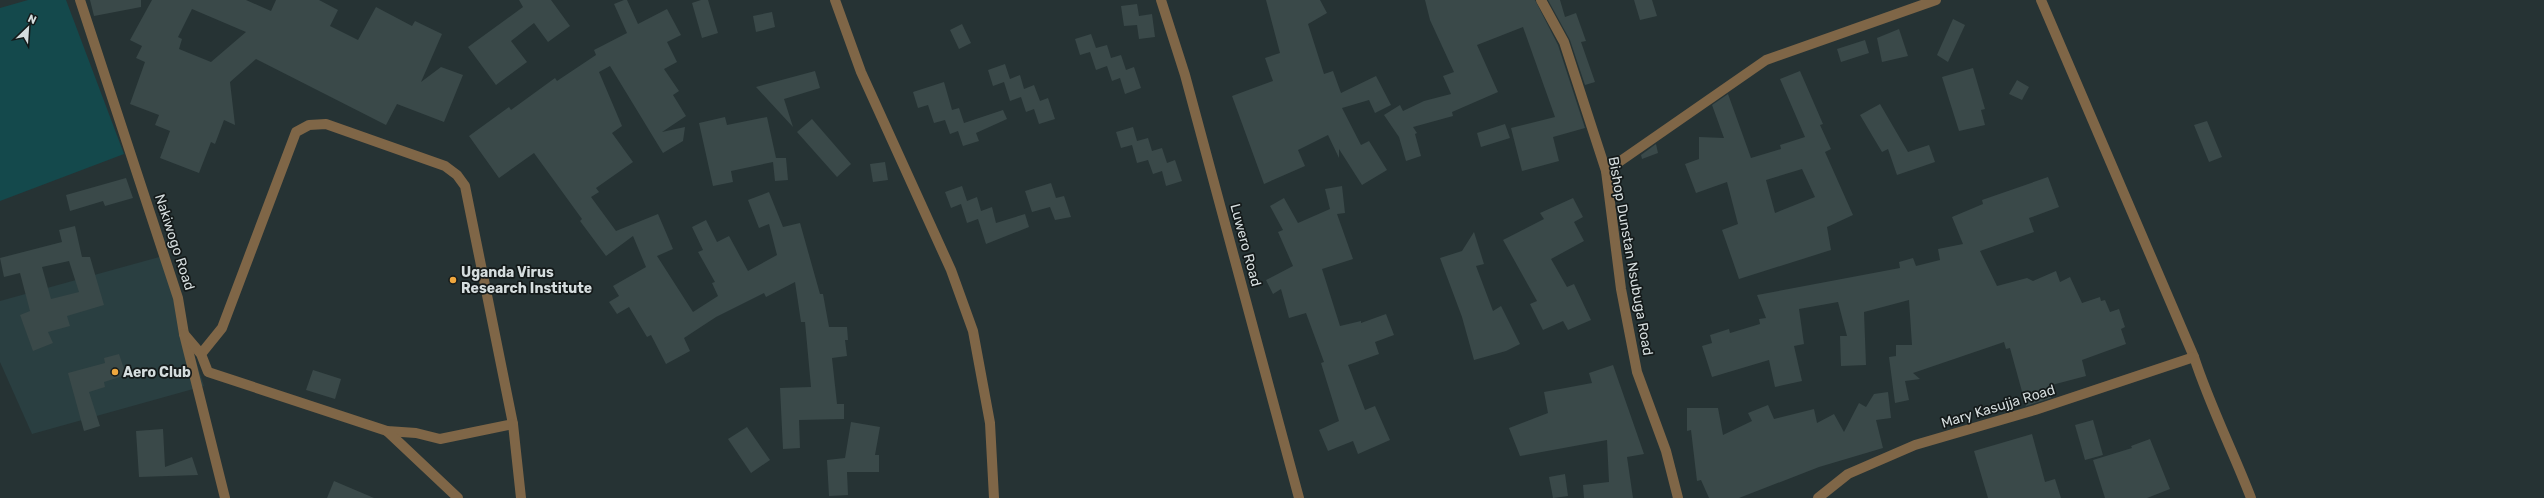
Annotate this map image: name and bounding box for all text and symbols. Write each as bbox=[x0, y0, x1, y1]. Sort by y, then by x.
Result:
north arrow bbox=[8, 8, 48, 48]
text: N bbox=[26, 12, 38, 27]
street label: Bishop Dunstan Nsubuga Road bbox=[1605, 155, 1656, 357]
street label: Nakiwogo Road bbox=[151, 192, 198, 292]
street label: Luwero Road bbox=[1226, 202, 1265, 288]
place label: Uganda Virus Research Institute bbox=[461, 264, 592, 297]
marker: Uganda Virus Research Institute bbox=[448, 275, 458, 285]
place label: Aero Club bbox=[123, 364, 191, 381]
marker: Aero Club bbox=[110, 367, 120, 377]
street label: Mary Kasujja Road bbox=[1939, 381, 2057, 432]

